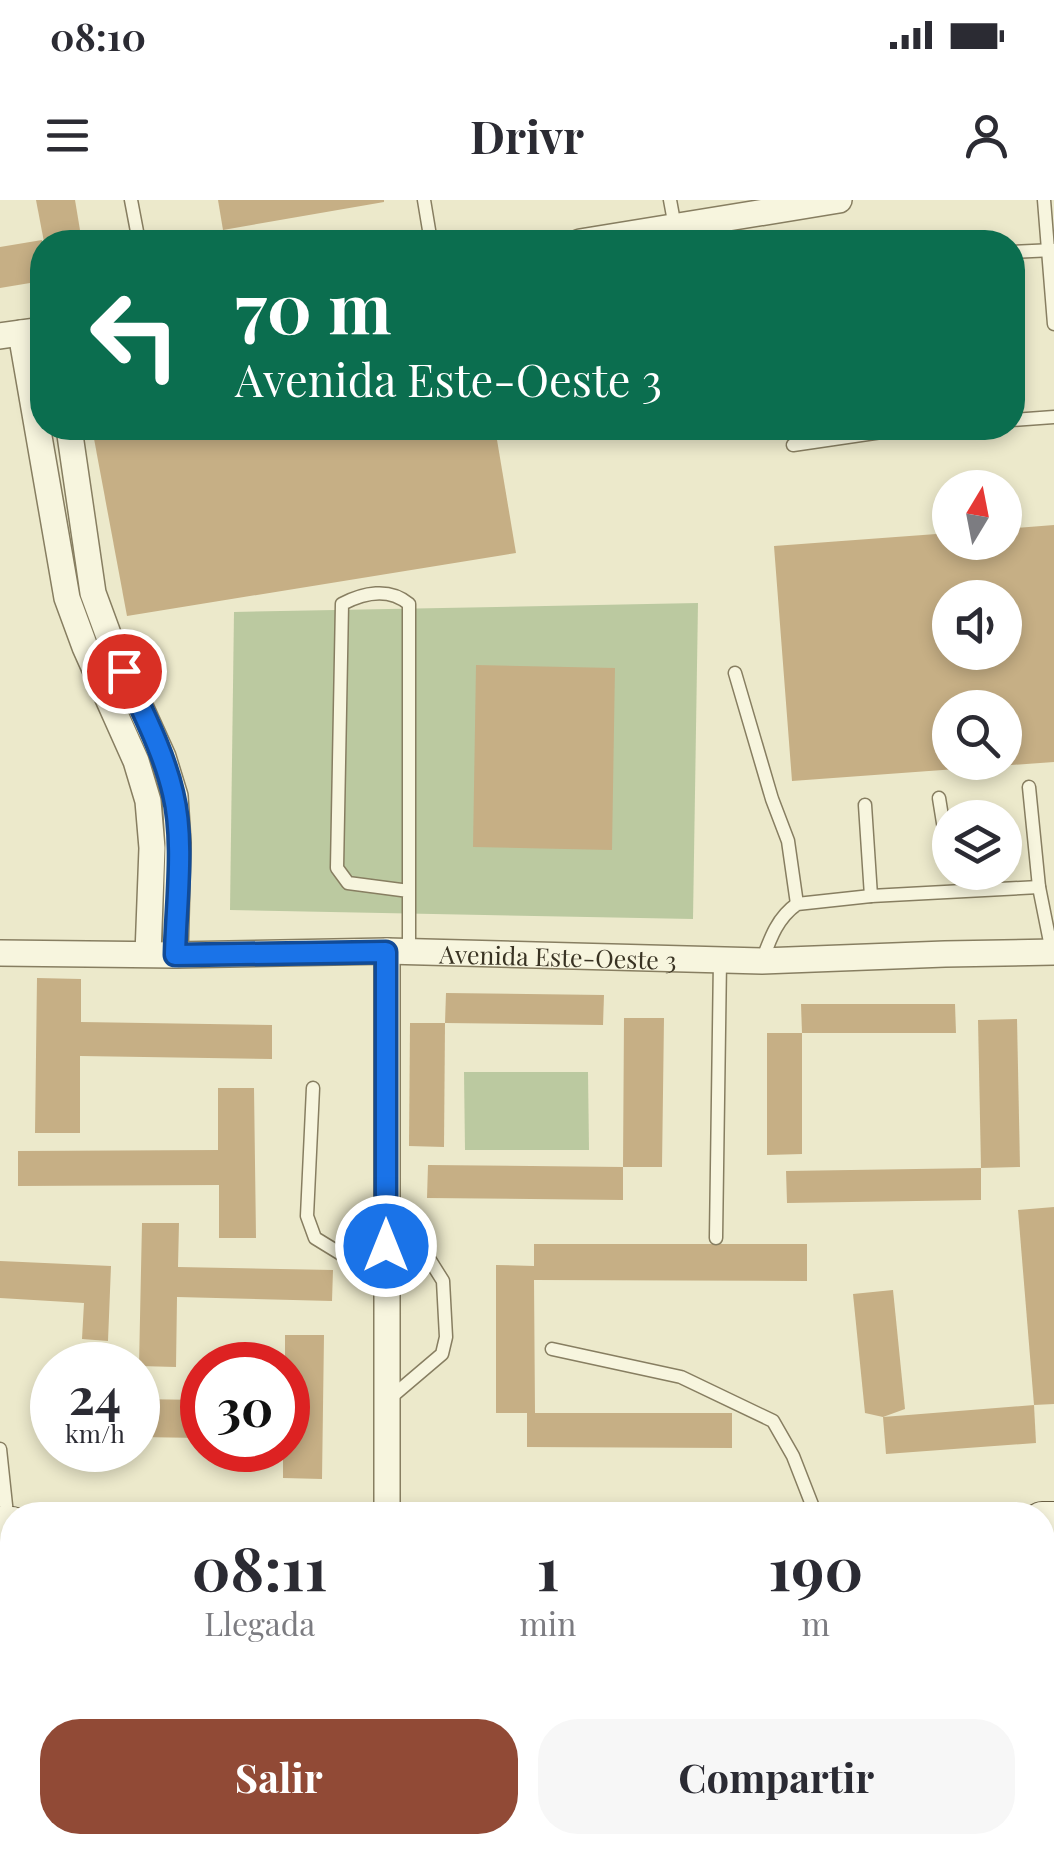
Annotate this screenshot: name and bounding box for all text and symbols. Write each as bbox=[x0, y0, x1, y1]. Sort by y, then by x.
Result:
text: 08:10 bbox=[50, 10, 146, 61]
text: Drivr bbox=[470, 105, 584, 165]
icon: menu bbox=[40, 108, 95, 163]
icon: person bbox=[959, 108, 1014, 163]
text: 70 m bbox=[235, 258, 392, 352]
icon: left bbox=[70, 270, 200, 400]
text: Avenida Este-Oeste 3 bbox=[235, 348, 662, 408]
north arrow bbox=[932, 470, 1022, 560]
map controls bbox=[932, 470, 1022, 890]
button: sound bbox=[932, 580, 1022, 670]
pin bbox=[82, 629, 167, 714]
icon: arrive bbox=[97, 644, 152, 699]
button: search bbox=[932, 690, 1022, 780]
button: layers bbox=[932, 800, 1022, 890]
street label: Avenida Este-Oeste 3 bbox=[438, 936, 677, 975]
position arrow bbox=[334, 1194, 438, 1298]
speed limit sign: 30 bbox=[180, 1342, 310, 1472]
text: 24 bbox=[69, 1361, 121, 1428]
text: km/h bbox=[65, 1416, 125, 1449]
text: 08:11 bbox=[192, 1526, 328, 1606]
text: 1 bbox=[536, 1526, 559, 1606]
text: 190 bbox=[768, 1526, 863, 1606]
text: Llegada bbox=[204, 1601, 315, 1644]
text: min bbox=[519, 1601, 576, 1644]
text: m bbox=[801, 1601, 830, 1644]
button: Salir bbox=[40, 1719, 518, 1834]
button: Compartir bbox=[538, 1719, 1015, 1834]

